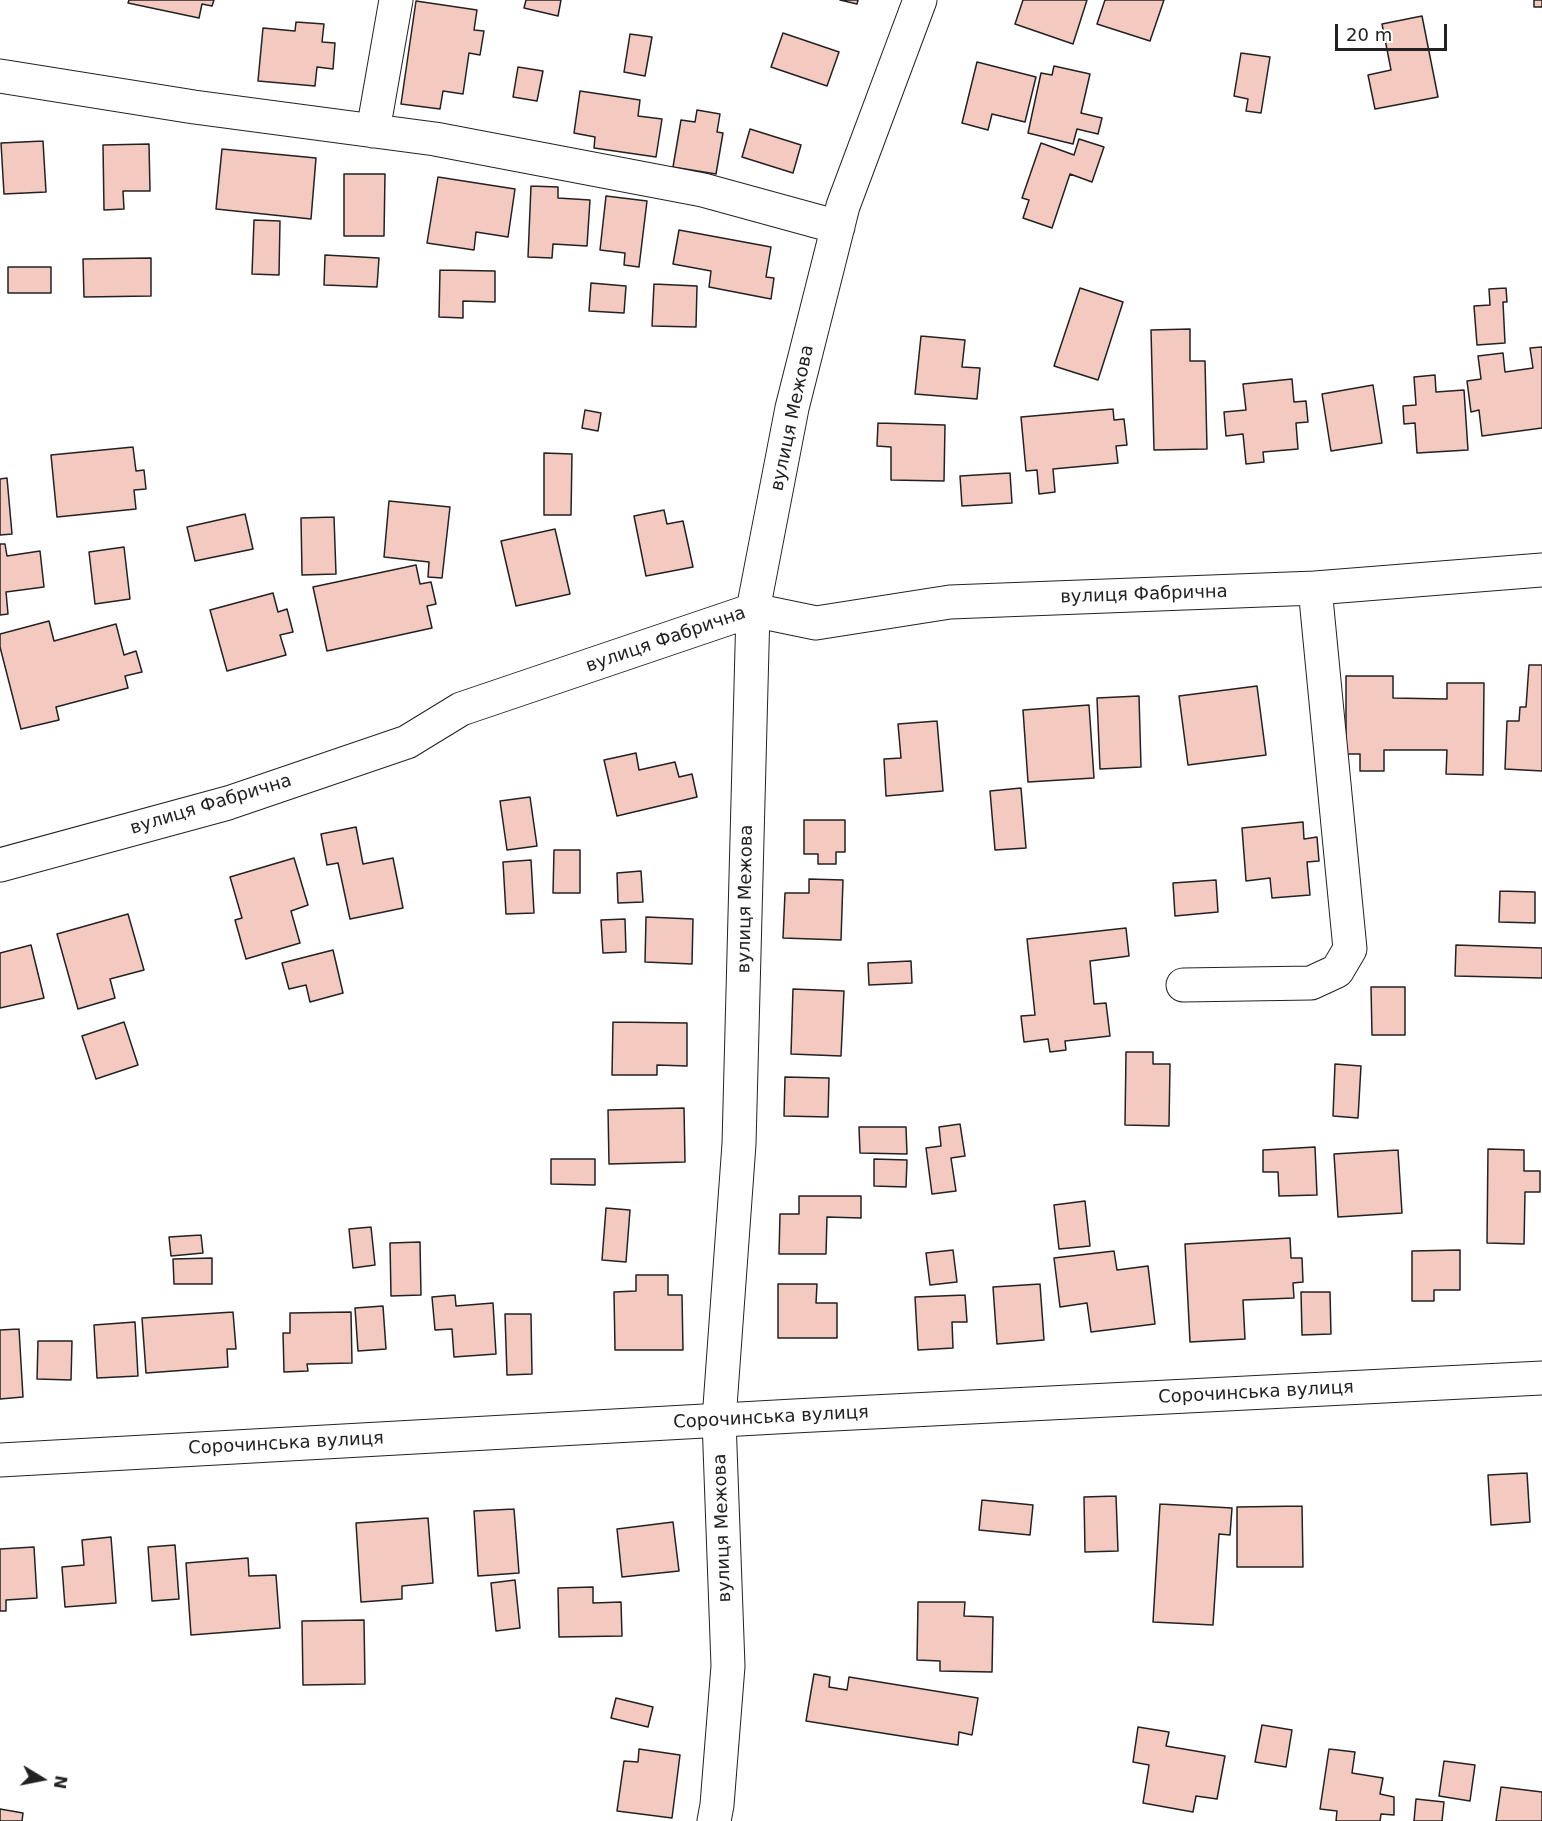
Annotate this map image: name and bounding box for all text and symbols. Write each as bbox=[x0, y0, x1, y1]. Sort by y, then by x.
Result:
scale bar bbox=[1338, 12, 1450, 50]
text: 20 m bbox=[1346, 24, 1392, 45]
street label: вулиця Межова bbox=[767, 343, 819, 493]
street label: вулиця Фабрична bbox=[1060, 581, 1228, 609]
street label: вулиця Фабрична bbox=[583, 603, 749, 677]
street label: вулиця Фабрична bbox=[128, 770, 294, 840]
street label: вулиця Межова bbox=[734, 824, 758, 974]
street label: Сорочинська вулиця bbox=[1158, 1377, 1354, 1409]
street label: Сорочинська вулиця bbox=[673, 1402, 869, 1434]
street label: Сорочинська вулиця bbox=[188, 1428, 384, 1460]
street label: вулиця Межова bbox=[710, 1453, 736, 1603]
north arrow bbox=[12, 1749, 72, 1809]
text: N bbox=[50, 1774, 71, 1790]

